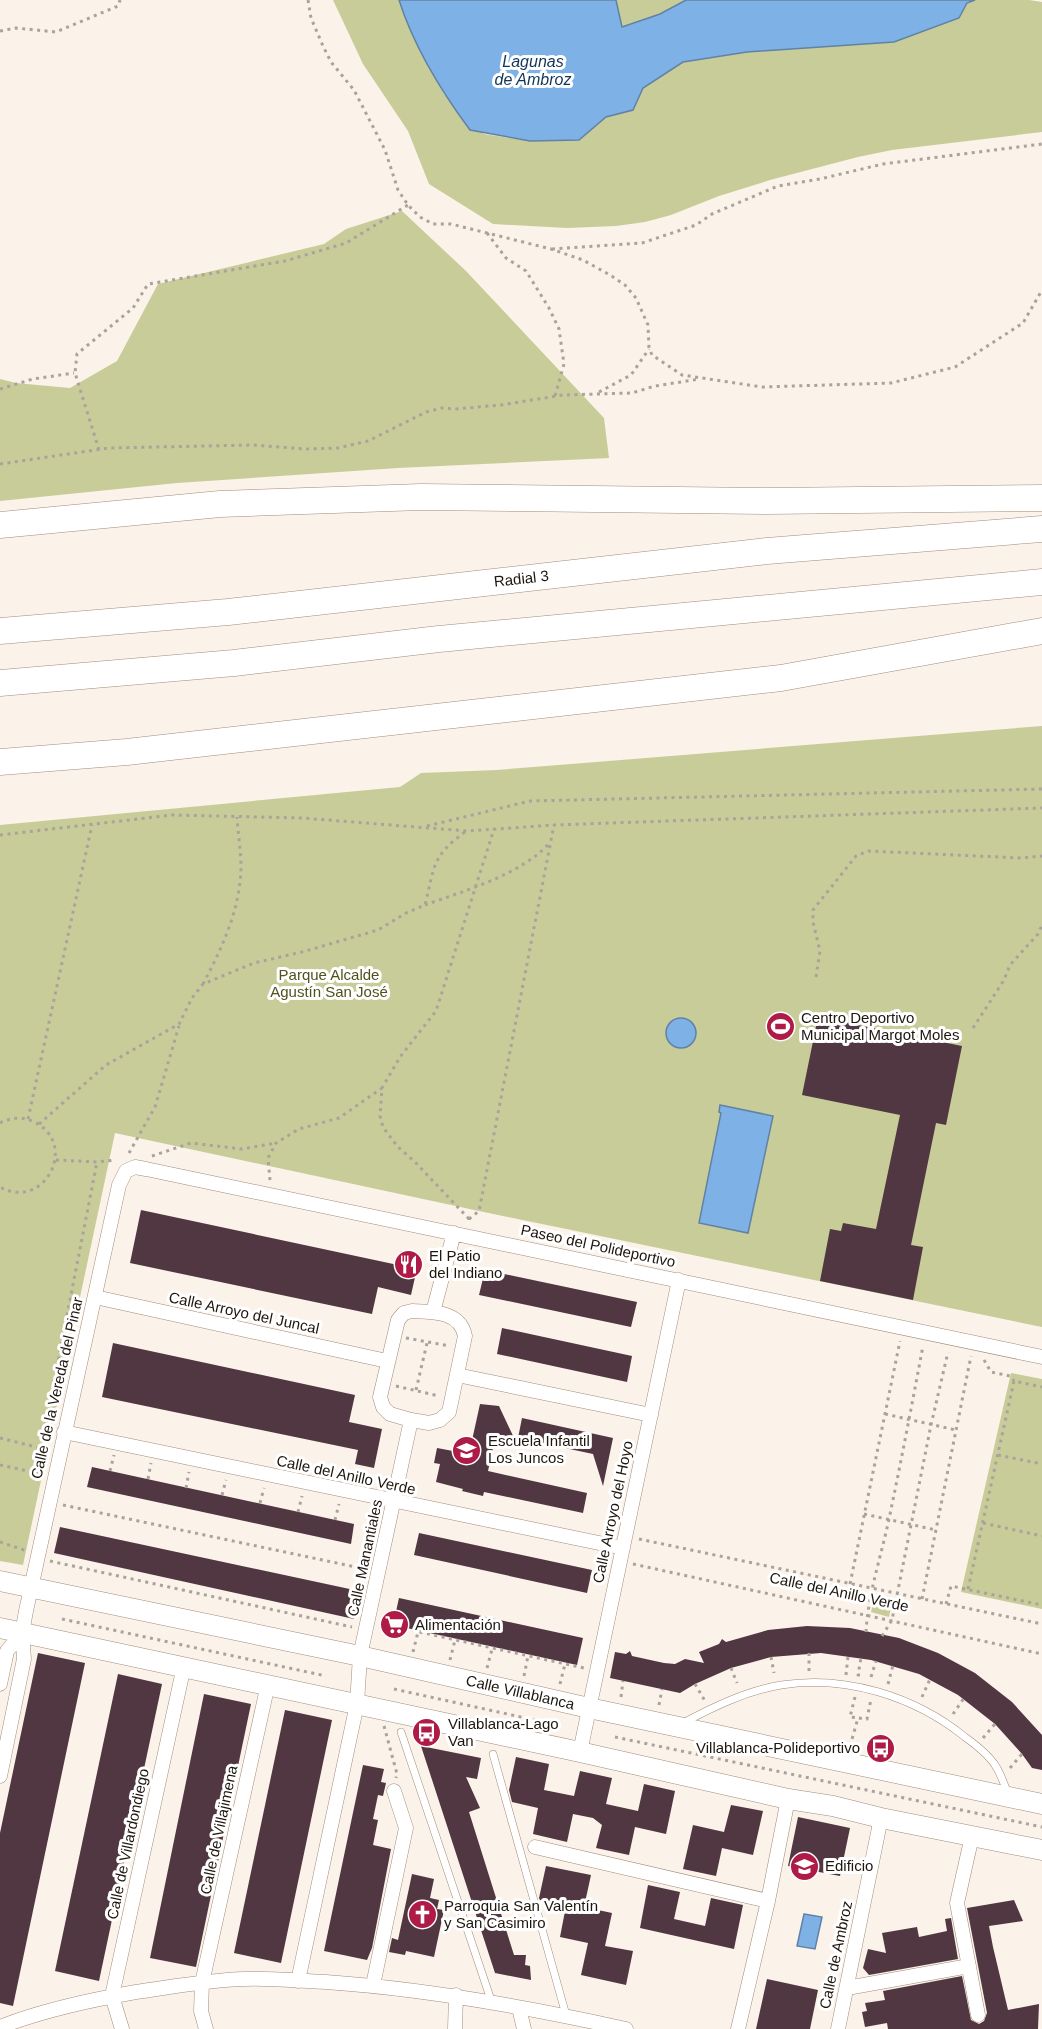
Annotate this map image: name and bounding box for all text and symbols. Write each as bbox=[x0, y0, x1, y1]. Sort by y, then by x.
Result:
water label: Lagunas de Ambroz bbox=[495, 53, 571, 88]
street label: Radial 3 bbox=[493, 567, 550, 590]
park label: Parque Alcalde Agustín San José bbox=[270, 966, 388, 1000]
place label: Centro Deportivo Municipal Margot Moles bbox=[801, 1009, 959, 1043]
sports icon: Centro Deportivo Municipal Margot Moles bbox=[764, 1011, 796, 1043]
street label: Paseo del Polideportivo bbox=[519, 1221, 677, 1270]
place label: El Patio del Indiano bbox=[429, 1247, 502, 1281]
restaurant icon: El Patio del Indiano bbox=[392, 1249, 424, 1281]
street label: Calle Arroyo del Juncal bbox=[167, 1288, 321, 1337]
street label: Calle de la Vereda del Pinar bbox=[27, 1295, 86, 1480]
place label: Escuela Infantil Los Juncos bbox=[488, 1432, 590, 1466]
school or university icon: Escuela Infantil Los Juncos bbox=[451, 1434, 483, 1466]
street label: Calle Arroyo del Hoyo bbox=[589, 1439, 636, 1585]
street label: Calle del Anillo Verde bbox=[275, 1451, 417, 1498]
street label: Calle Manantiales bbox=[344, 1498, 385, 1618]
street label: Calle del Anillo Verde bbox=[768, 1568, 910, 1615]
supermarket icon: Alimentación bbox=[378, 1609, 410, 1641]
place label: Alimentación bbox=[415, 1616, 501, 1633]
street label: Calle Villablanca bbox=[464, 1671, 577, 1713]
place label: Villablanca-Lago Van bbox=[448, 1715, 559, 1749]
bus stop icon: Villablanca-Lago Van bbox=[411, 1717, 443, 1749]
bus stop icon: Villablanca-Polideportivo bbox=[865, 1732, 897, 1764]
place label: Villablanca-Polideportivo bbox=[696, 1739, 860, 1756]
street label: Calle de Villajimena bbox=[197, 1763, 241, 1896]
street label: Calle de Villardondiego bbox=[103, 1767, 152, 1921]
school or university icon: Edificio bbox=[788, 1850, 820, 1882]
place label: Edificio bbox=[825, 1857, 873, 1874]
place label: Parroquia San Valentín y San Casimiro bbox=[444, 1897, 598, 1931]
church icon: Parroquia San Valentín y San Casimiro bbox=[407, 1899, 439, 1931]
street label: Calle de Ambroz bbox=[816, 1899, 855, 2010]

